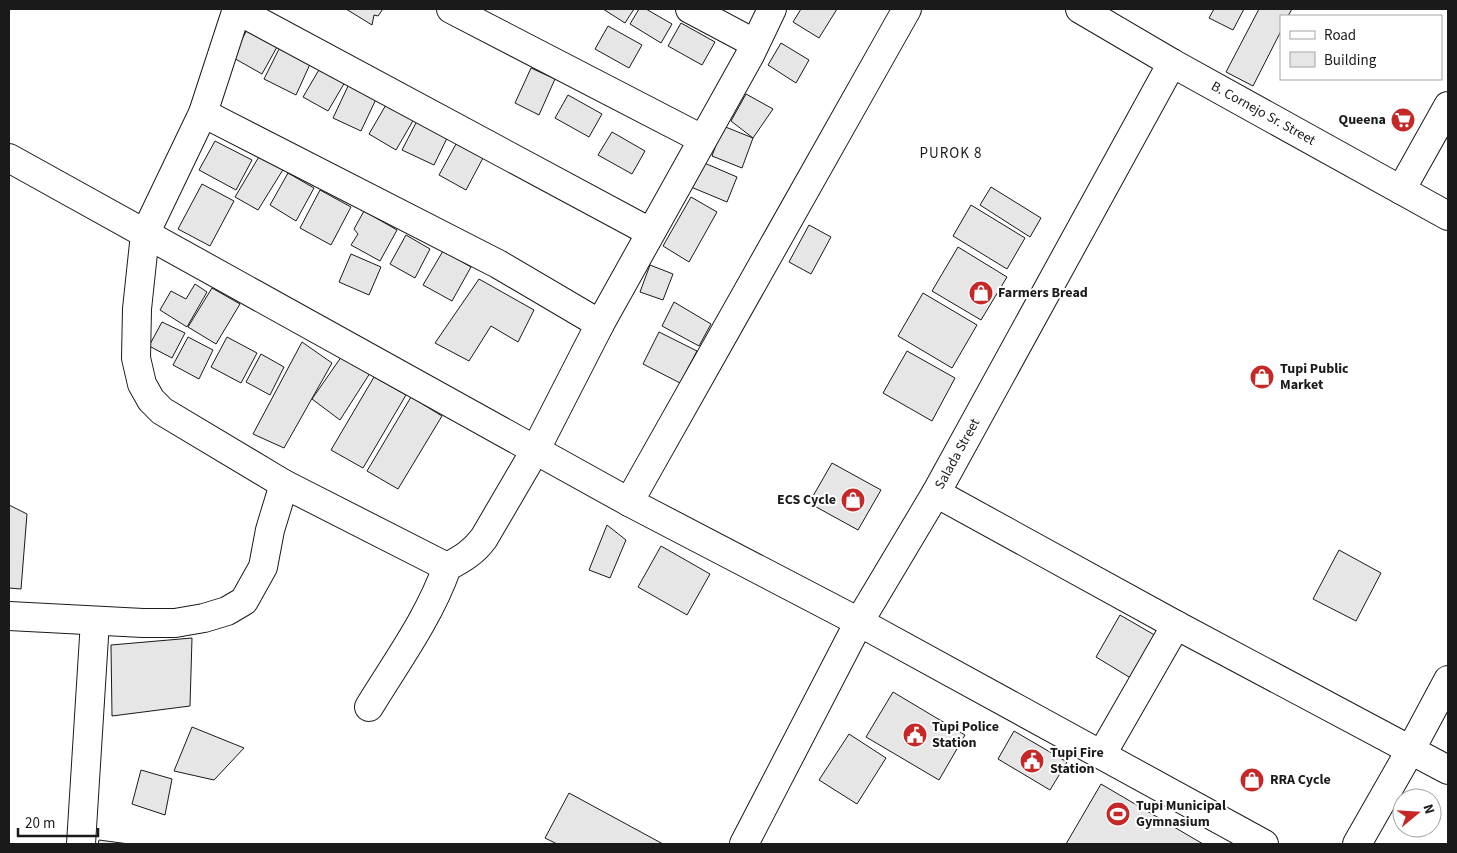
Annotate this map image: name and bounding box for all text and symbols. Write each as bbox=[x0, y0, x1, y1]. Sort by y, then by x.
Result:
legend bbox=[1280, 15, 1442, 80]
text: Road bbox=[1324, 25, 1356, 46]
text: Building bbox=[1324, 50, 1377, 71]
street label: B. Cornejo Sr. Street bbox=[1207, 77, 1319, 151]
supermarket icon: Queena bbox=[1390, 107, 1416, 133]
place label: Queena bbox=[1339, 110, 1386, 130]
district label: PUROK 8 bbox=[920, 143, 982, 164]
shop icon: Farmers Bread bbox=[968, 280, 994, 306]
place label: Farmers Bread bbox=[998, 283, 1088, 303]
place label: Tupi Public Market bbox=[1280, 359, 1349, 395]
shop icon: Tupi Public Market bbox=[1249, 364, 1275, 390]
street label: Salada Street bbox=[930, 415, 985, 493]
shop icon: ECS Cycle bbox=[840, 487, 866, 513]
place label: ECS Cycle bbox=[777, 490, 836, 510]
place label: Tupi Police Station bbox=[932, 717, 999, 753]
public building icon: Tupi Police Station bbox=[902, 722, 928, 748]
place label: Tupi Fire Station bbox=[1050, 743, 1104, 779]
public building icon: Tupi Fire Station bbox=[1019, 748, 1045, 774]
shop icon: RRA Cycle bbox=[1239, 767, 1265, 793]
place label: RRA Cycle bbox=[1270, 770, 1331, 790]
north arrow bbox=[1392, 788, 1442, 838]
place label: Tupi Municipal Gymnasium bbox=[1136, 796, 1226, 832]
sports icon: Tupi Municipal Gymnasium bbox=[1105, 801, 1131, 827]
text: N bbox=[1417, 802, 1439, 817]
scale bar bbox=[18, 806, 98, 838]
text: 20 m bbox=[25, 813, 55, 834]

